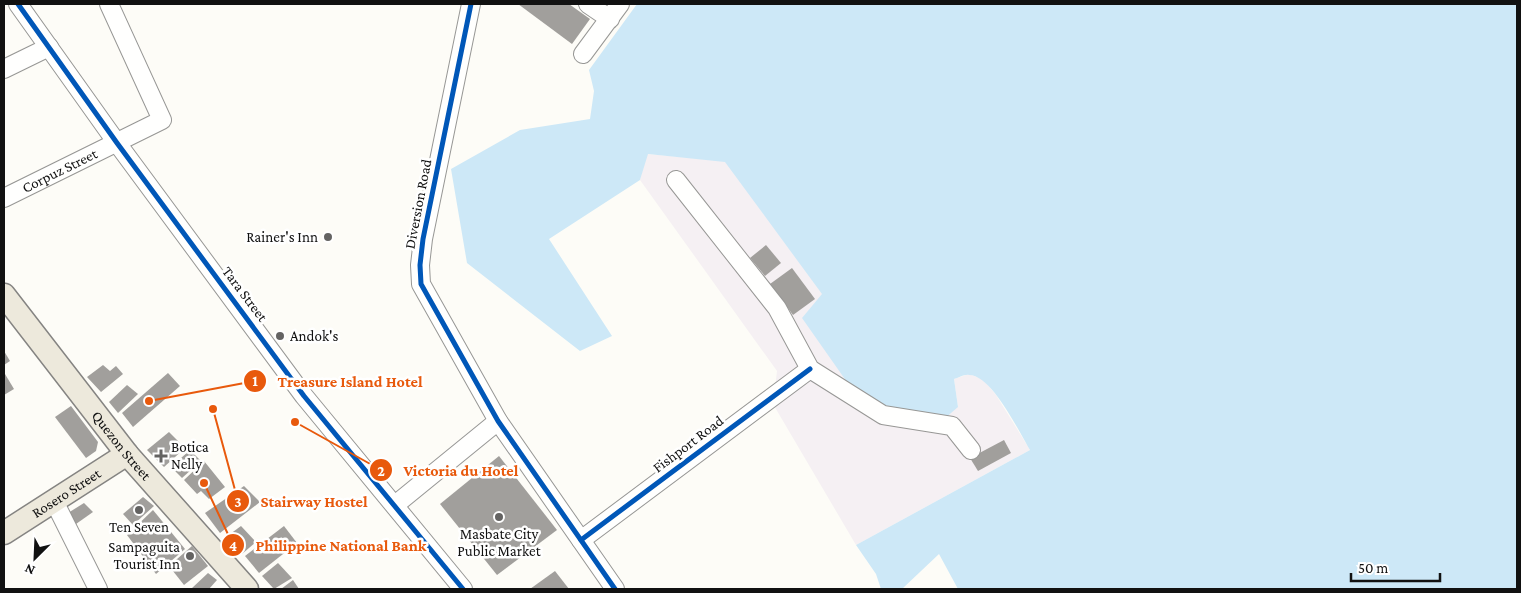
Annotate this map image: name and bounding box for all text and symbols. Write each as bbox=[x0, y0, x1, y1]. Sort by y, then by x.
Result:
street label: Corpuz Street bbox=[19, 145, 101, 196]
street label: Diversion Road bbox=[401, 158, 435, 250]
place label: Rainer's Inn bbox=[246, 229, 318, 245]
marker: Rainer's Inn bbox=[322, 231, 334, 243]
street label: Tara Street bbox=[219, 263, 271, 325]
place label: Andok's bbox=[290, 328, 339, 344]
marker: Andok's bbox=[274, 330, 286, 342]
callout: Treasure Island Hotel bbox=[243, 365, 433, 396]
text: 1 bbox=[252, 373, 258, 389]
text: Treasure Island Hotel bbox=[277, 373, 423, 390]
street label: Quezon Street bbox=[89, 408, 155, 484]
street label: Fishport Road bbox=[650, 412, 727, 476]
place label: Botica Nelly bbox=[171, 439, 209, 473]
marker: Botica Nelly bbox=[155, 450, 167, 462]
callout: Victoria du Hotel bbox=[369, 455, 529, 486]
text: Victoria du Hotel bbox=[403, 462, 519, 479]
text: 2 bbox=[377, 463, 385, 479]
street label: Rosero Street bbox=[29, 465, 104, 521]
callout: Stairway Hostel bbox=[225, 486, 378, 517]
text: Stairway Hostel bbox=[260, 493, 368, 510]
text: 3 bbox=[234, 494, 242, 510]
marker: Ten Seven bbox=[133, 504, 145, 516]
marker: Masbate City Public Market bbox=[493, 511, 505, 523]
place label: Ten Seven bbox=[109, 519, 169, 535]
place label: Masbate City Public Market bbox=[457, 526, 542, 559]
callout: Philippine National Bank bbox=[220, 530, 436, 561]
north arrow bbox=[10, 533, 60, 583]
text: Philippine National Bank bbox=[255, 537, 427, 554]
text: 4 bbox=[229, 538, 237, 554]
place label: Sampaguita Tourist Inn bbox=[108, 539, 180, 572]
marker: Sampaguita Tourist Inn bbox=[184, 550, 196, 562]
scale bar bbox=[1351, 550, 1440, 582]
text: N bbox=[22, 560, 37, 579]
text: 50 m bbox=[1358, 560, 1388, 576]

